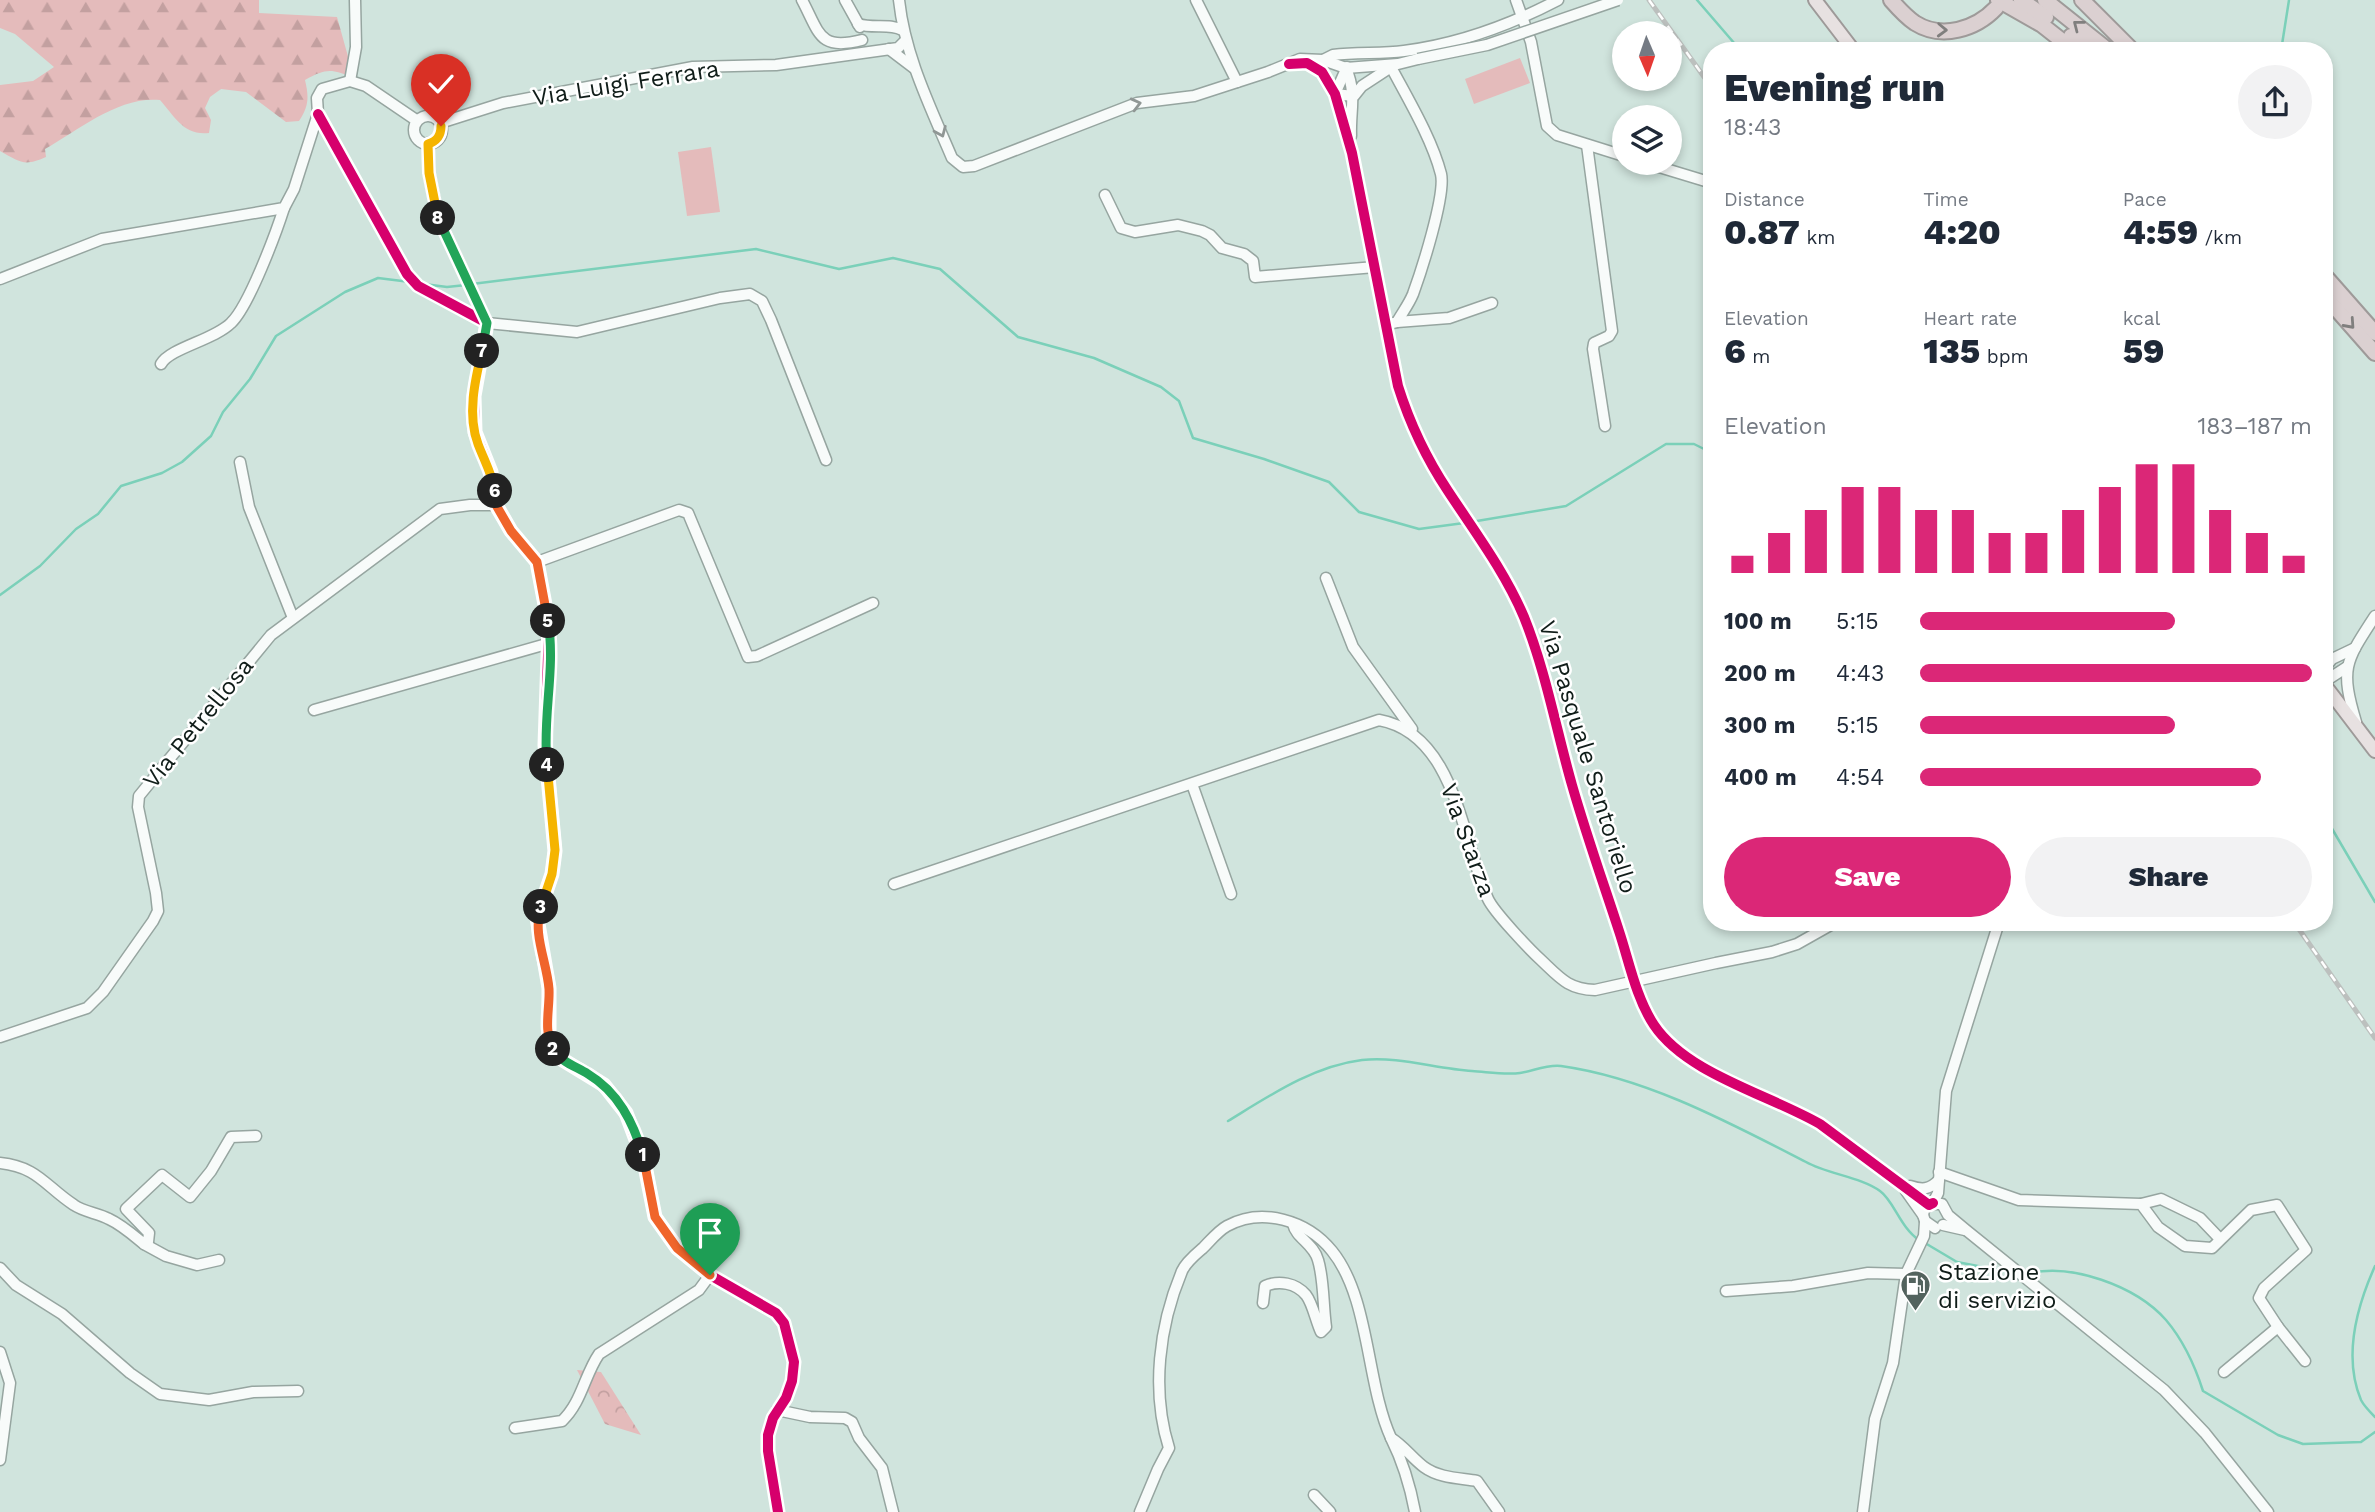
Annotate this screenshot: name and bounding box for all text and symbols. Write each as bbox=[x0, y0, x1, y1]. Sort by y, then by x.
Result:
one-way arrow bbox=[2073, 20, 2085, 33]
north arrow bbox=[1612, 21, 1682, 91]
map controls bbox=[1612, 21, 1682, 175]
one-way arrow bbox=[1936, 22, 1947, 37]
pin bbox=[411, 54, 471, 126]
street label: Via Luigi Ferrara bbox=[531, 54, 721, 112]
icon: check bbox=[422, 65, 460, 103]
button: share bbox=[2238, 65, 2312, 139]
text: Evening run bbox=[1724, 66, 1945, 110]
one-way arrow bbox=[1130, 98, 1142, 112]
button: layers bbox=[1612, 105, 1682, 175]
text: 18:43 bbox=[1724, 114, 1781, 141]
one-way arrow bbox=[933, 125, 947, 138]
text: Distance bbox=[1724, 188, 1805, 211]
text: Time bbox=[1923, 188, 1969, 211]
text: Pace bbox=[2123, 188, 2167, 211]
pin: 8 bbox=[420, 200, 456, 235]
text: 8 bbox=[432, 206, 443, 229]
text: 0.87 bbox=[1724, 211, 1800, 253]
text: 4:20 bbox=[1923, 211, 2001, 253]
text: 4:59 bbox=[2123, 211, 2198, 253]
text: km bbox=[1800, 226, 1835, 249]
text: /km bbox=[2198, 226, 2242, 249]
text: Elevation bbox=[1724, 307, 1809, 330]
text: Heart rate bbox=[1923, 307, 2017, 330]
text: kcal bbox=[2123, 307, 2160, 330]
one-way arrow bbox=[2341, 316, 2354, 329]
text: 6 bbox=[1724, 330, 1746, 372]
text: 135 bbox=[1923, 330, 1980, 372]
text: 59 bbox=[2123, 330, 2165, 372]
pin: 7 bbox=[464, 334, 500, 368]
text: 7 bbox=[476, 339, 487, 362]
text: m bbox=[1746, 345, 1770, 368]
text: bpm bbox=[1980, 345, 2029, 368]
text: Elevation bbox=[1724, 413, 1827, 440]
text: 183–187 m bbox=[2197, 413, 2312, 440]
pin: 6 bbox=[477, 474, 512, 508]
text: 6 bbox=[489, 479, 500, 502]
pin: 5 bbox=[530, 604, 566, 638]
text: 100 m bbox=[1724, 608, 1792, 635]
text: 5:15 bbox=[1836, 608, 1879, 635]
text: 5 bbox=[542, 609, 553, 632]
street label: Via Pasquale Santoriello bbox=[1533, 617, 1643, 897]
street label: Via Petrellosa bbox=[137, 652, 259, 794]
text: 200 m bbox=[1724, 660, 1796, 687]
text: 4:43 bbox=[1836, 660, 1884, 687]
text: 300 m bbox=[1724, 712, 1795, 739]
text: 5:15 bbox=[1836, 712, 1879, 739]
pin: 4 bbox=[530, 748, 564, 782]
text: 4 bbox=[540, 753, 553, 776]
text: 400 m bbox=[1724, 764, 1797, 791]
text: 4:54 bbox=[1836, 764, 1884, 791]
street label: Via Starza bbox=[1435, 780, 1501, 900]
button: Save bbox=[1724, 837, 2011, 917]
button: Share bbox=[2025, 837, 2312, 917]
pin: 3 bbox=[524, 890, 558, 925]
text: 3 bbox=[535, 895, 546, 918]
pin: 2 bbox=[536, 1032, 570, 1066]
text: 2 bbox=[547, 1037, 558, 1060]
pin: 1 bbox=[626, 1138, 660, 1172]
text: 1 bbox=[638, 1143, 647, 1166]
pin bbox=[680, 1203, 740, 1275]
icon: arrive bbox=[691, 1214, 729, 1252]
place label: Stazione di servizio bbox=[1938, 1258, 2056, 1314]
fuel station icon: Stazione di servizio bbox=[1898, 1269, 1932, 1313]

